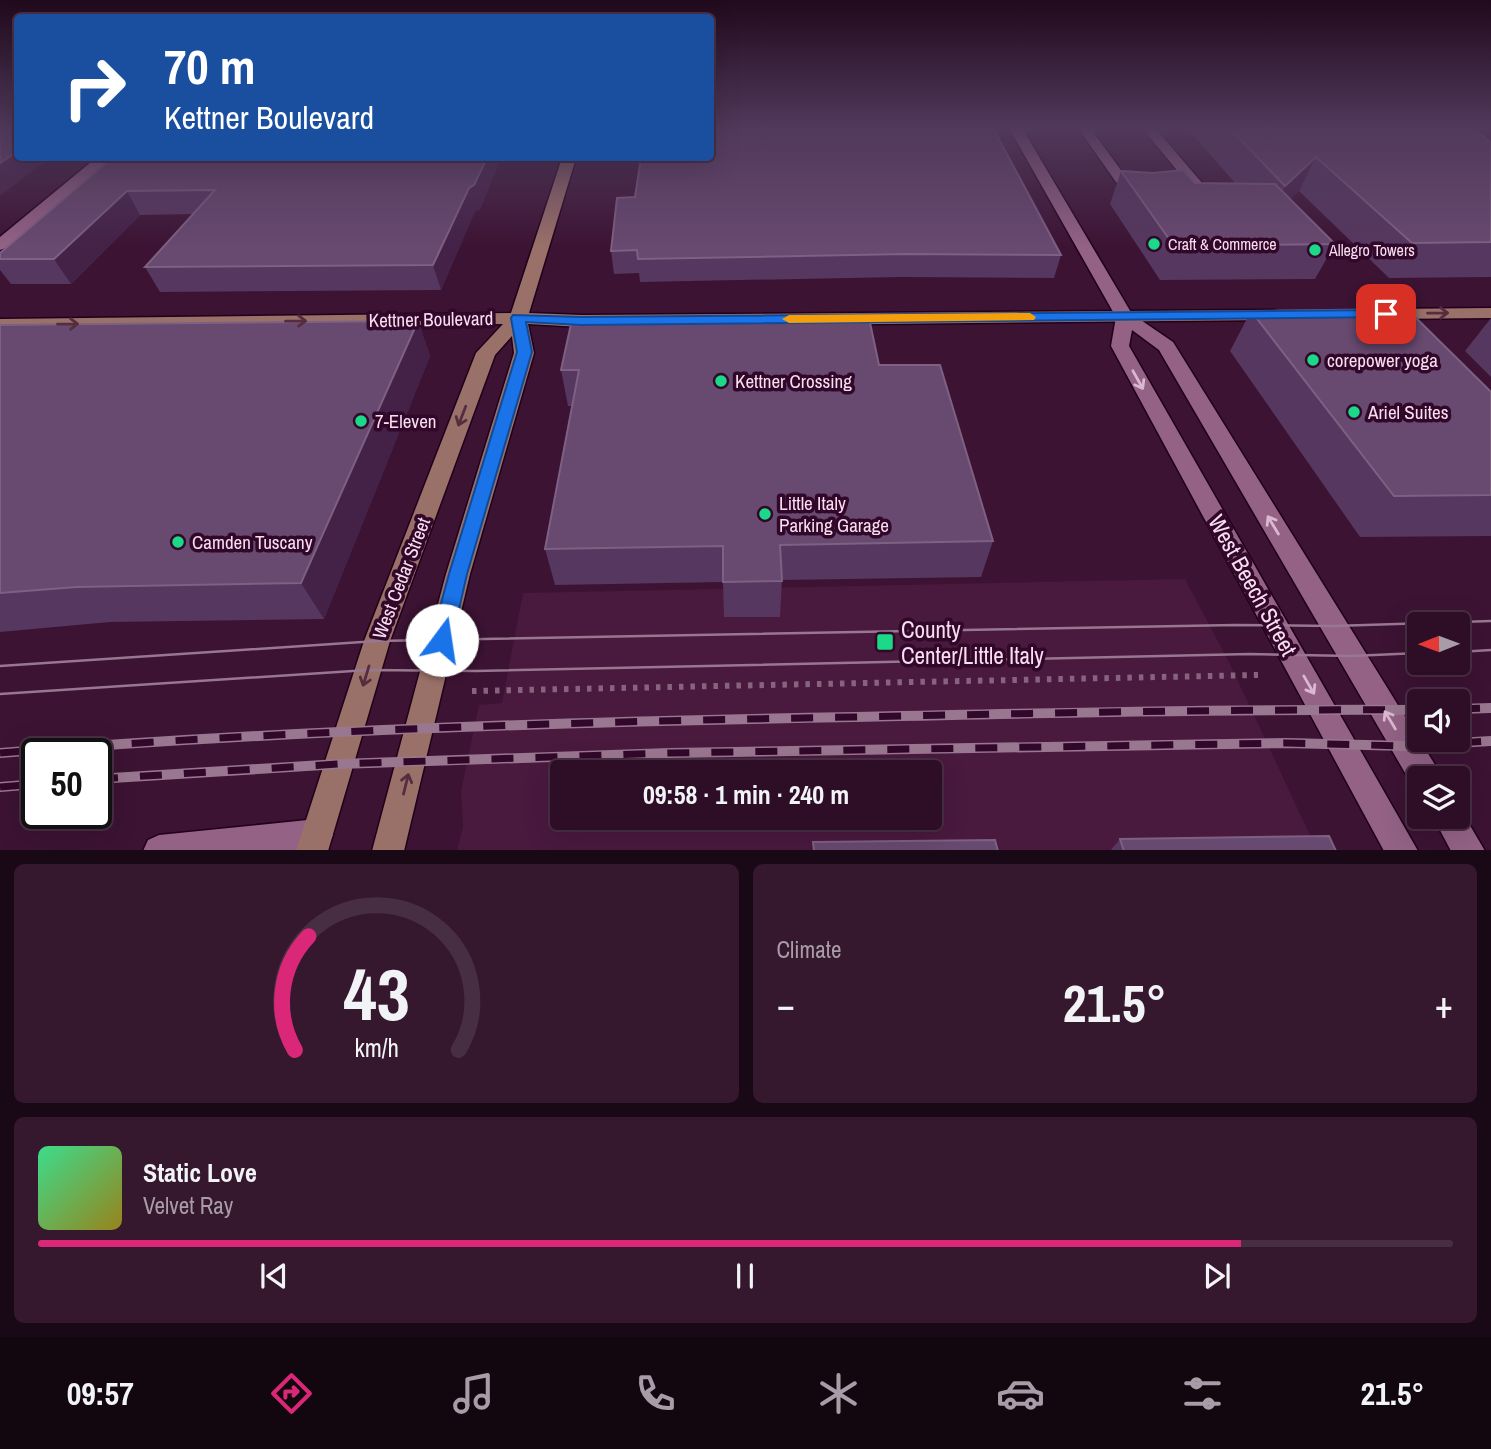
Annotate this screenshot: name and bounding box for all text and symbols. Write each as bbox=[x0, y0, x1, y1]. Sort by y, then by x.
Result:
text: 70 m bbox=[164, 33, 256, 99]
icon: right bbox=[49, 42, 140, 133]
text: Kettner Boulevard bbox=[164, 96, 374, 139]
place label: Craft & Commerce bbox=[1168, 233, 1277, 255]
marker: Craft & Commerce bbox=[1146, 236, 1162, 252]
place label: Allegro Towers bbox=[1328, 239, 1415, 261]
marker: Allegro Towers bbox=[1307, 242, 1323, 258]
pin bbox=[1356, 284, 1416, 344]
icon: arrive bbox=[1367, 295, 1405, 333]
street label: Kettner Boulevard bbox=[368, 305, 494, 333]
one-way arrow bbox=[1426, 306, 1449, 320]
one-way arrow bbox=[284, 314, 307, 328]
one-way arrow bbox=[56, 317, 79, 331]
place label: corepower yoga bbox=[1327, 347, 1438, 373]
marker: corepower yoga bbox=[1305, 352, 1321, 368]
place label: Kettner Crossing bbox=[735, 368, 852, 394]
one-way arrow bbox=[1131, 369, 1145, 389]
marker: Kettner Crossing bbox=[713, 373, 729, 389]
place label: Ariel Suites bbox=[1367, 399, 1449, 425]
marker: Ariel Suites bbox=[1346, 404, 1362, 420]
one-way arrow bbox=[455, 405, 468, 427]
place label: 7-Eleven bbox=[375, 408, 436, 434]
marker: 7-Eleven bbox=[353, 413, 369, 429]
place label: Little Italy Parking Garage bbox=[779, 490, 889, 538]
marker: Little Italy Parking Garage bbox=[757, 506, 773, 522]
street label: West Beech Street bbox=[1201, 509, 1305, 661]
street label: West Cedar Street bbox=[366, 513, 436, 642]
one-way arrow bbox=[1266, 516, 1280, 536]
place label: Camden Tuscany bbox=[192, 529, 313, 555]
marker: Camden Tuscany bbox=[170, 534, 186, 550]
position arrow bbox=[405, 603, 479, 677]
north arrow bbox=[1407, 612, 1470, 676]
map controls bbox=[1407, 612, 1470, 829]
place label: County Center/Little Italy bbox=[901, 614, 1044, 671]
marker: County Center/Little Italy bbox=[875, 632, 895, 652]
one-way arrow bbox=[359, 664, 372, 686]
one-way arrow bbox=[1302, 674, 1316, 694]
button: sound bbox=[1407, 689, 1470, 752]
one-way arrow bbox=[1383, 711, 1397, 731]
speed limit sign: 50 bbox=[21, 738, 112, 829]
button: layers bbox=[1407, 766, 1470, 829]
one-way arrow bbox=[400, 774, 413, 796]
text: 09:58 · 1 min · 240 m bbox=[643, 777, 849, 812]
text: Climate bbox=[777, 934, 841, 965]
text: 43 bbox=[343, 945, 409, 1043]
text: 21.5° bbox=[1063, 968, 1167, 1038]
text: − bbox=[777, 979, 795, 1030]
text: + bbox=[1435, 979, 1453, 1030]
text: km/h bbox=[354, 1030, 398, 1064]
text: Static Love bbox=[143, 1155, 257, 1190]
text: Velvet Ray bbox=[143, 1190, 233, 1221]
icon: previous bbox=[255, 1257, 293, 1295]
icon: pause bbox=[726, 1257, 764, 1295]
icon: next bbox=[1198, 1257, 1236, 1295]
icon: directions bbox=[267, 1369, 316, 1418]
icon: music bbox=[449, 1369, 498, 1418]
icon: phone bbox=[631, 1369, 680, 1418]
icon: climate bbox=[814, 1369, 863, 1418]
icon: car bbox=[996, 1369, 1045, 1418]
icon: filters bbox=[1178, 1369, 1227, 1418]
text: 09:57 bbox=[67, 1372, 134, 1415]
text: 21.5° bbox=[1360, 1372, 1424, 1415]

